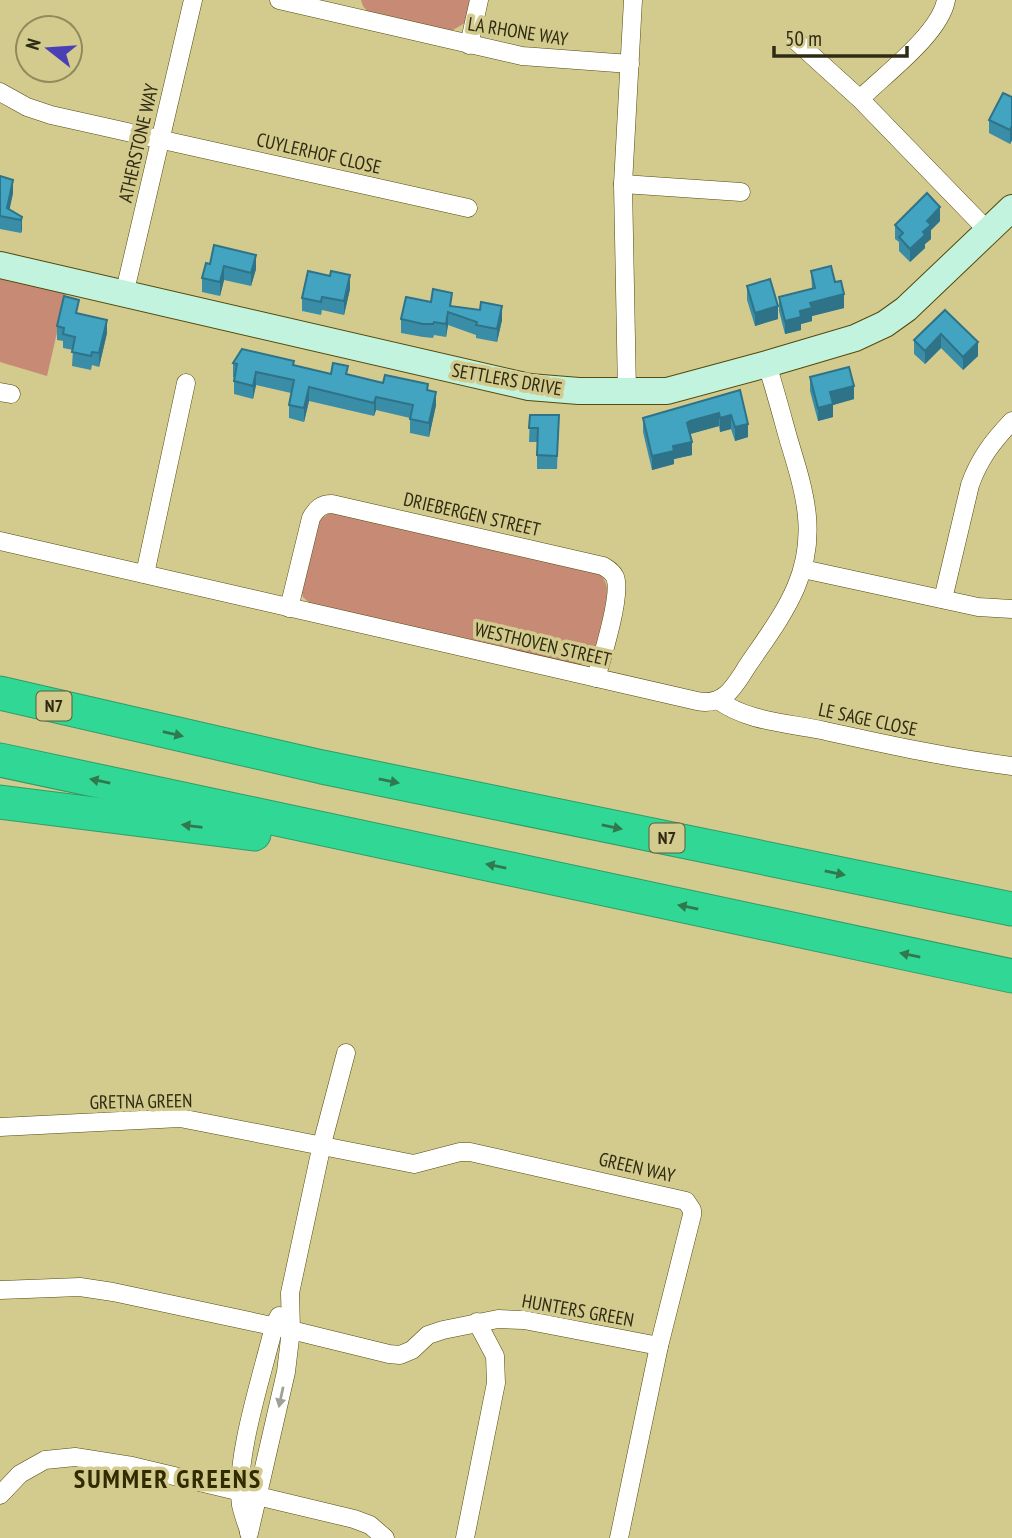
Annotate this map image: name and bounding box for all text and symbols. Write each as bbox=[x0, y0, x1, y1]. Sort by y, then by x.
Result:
street label: LA RHONE WAY bbox=[466, 11, 570, 51]
north arrow bbox=[14, 14, 84, 84]
scale bar bbox=[774, 14, 907, 58]
text: 50 m bbox=[785, 25, 822, 52]
text: N bbox=[20, 36, 46, 52]
street label: ATHERSTONE WAY bbox=[113, 81, 163, 205]
street label: CUYLERHOF CLOSE bbox=[254, 127, 384, 179]
street label: SETTLERS DRIVE bbox=[450, 358, 564, 400]
street label: DRIEBERGEN STREET bbox=[401, 487, 543, 542]
street label: WESTHOVEN STREET bbox=[472, 617, 614, 671]
road number: N7 bbox=[36, 692, 72, 720]
street label: LE SAGE CLOSE bbox=[816, 697, 920, 741]
one-way arrow bbox=[162, 729, 184, 740]
one-way arrow bbox=[89, 776, 111, 787]
one-way arrow bbox=[378, 776, 400, 787]
one-way arrow bbox=[181, 821, 203, 832]
one-way arrow bbox=[601, 821, 623, 832]
road number: N7 bbox=[650, 824, 684, 852]
one-way arrow bbox=[485, 860, 507, 871]
one-way arrow bbox=[824, 867, 846, 878]
one-way arrow bbox=[677, 901, 699, 912]
one-way arrow bbox=[899, 949, 921, 960]
street label: GRETNA GREEN bbox=[89, 1088, 193, 1114]
street label: GREEN WAY bbox=[597, 1147, 678, 1187]
street label: HUNTERS GREEN bbox=[520, 1288, 636, 1332]
one-way arrow bbox=[275, 1386, 286, 1408]
district label: SUMMER GREENS bbox=[74, 1462, 262, 1495]

